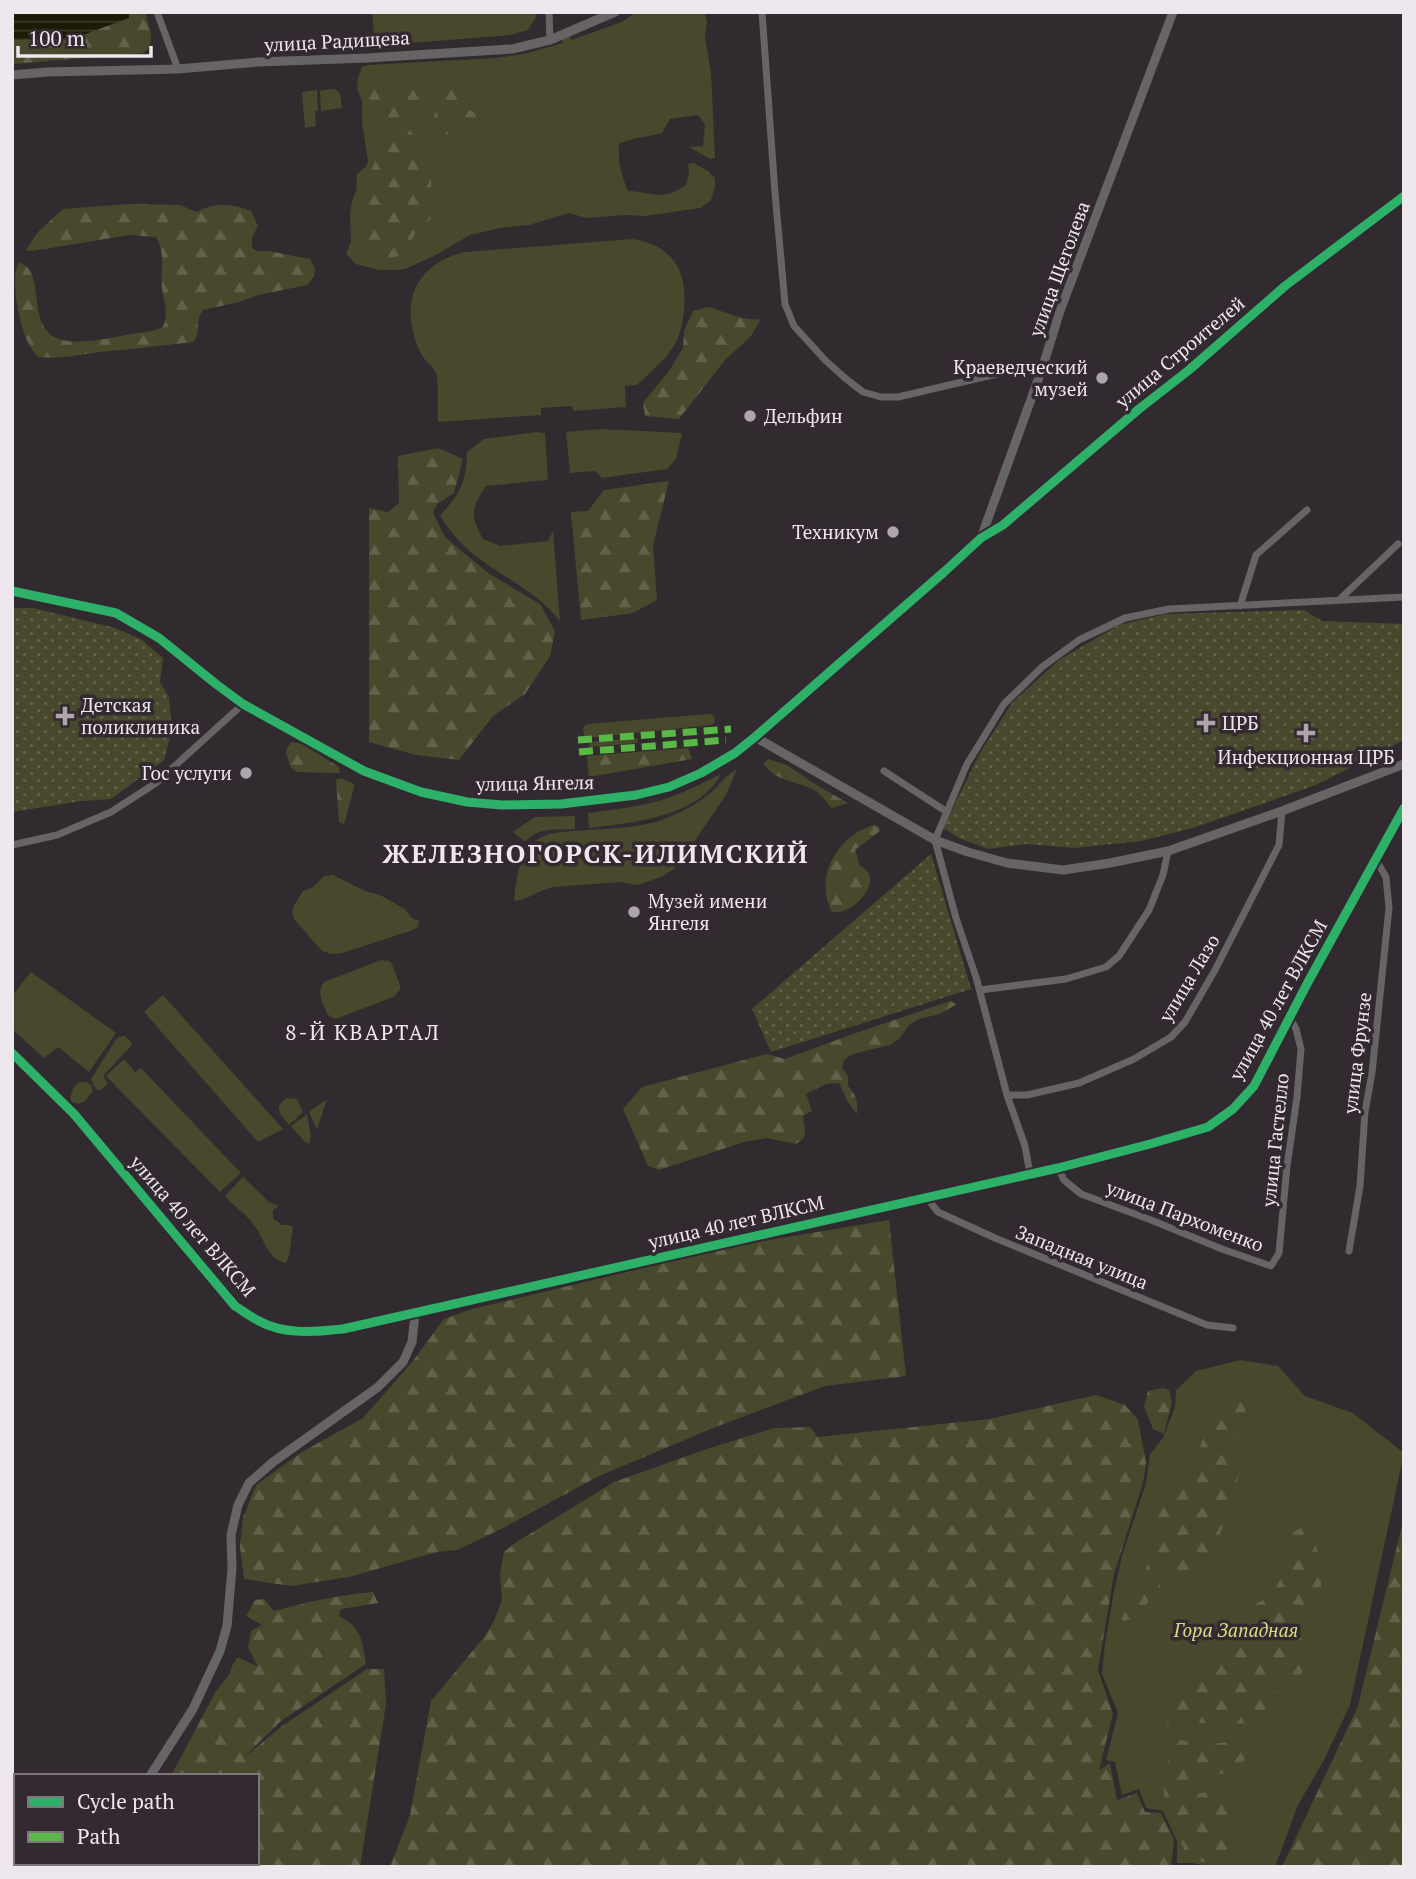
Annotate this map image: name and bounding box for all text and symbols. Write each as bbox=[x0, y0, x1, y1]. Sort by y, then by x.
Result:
scale bar bbox=[18, 14, 150, 58]
text: 100 m bbox=[28, 24, 85, 52]
street label: улица Радищева bbox=[263, 24, 411, 57]
street label: улица Щеголева bbox=[1022, 197, 1095, 341]
street label: улица Строителей bbox=[1109, 290, 1249, 414]
place label: Краеведческий музей bbox=[953, 354, 1088, 401]
marker: Краеведческий музей bbox=[1094, 370, 1110, 386]
place label: Дельфин bbox=[764, 403, 843, 428]
marker: Дельфин bbox=[742, 408, 758, 424]
place label: Техникум bbox=[792, 519, 879, 544]
marker: Техникум bbox=[885, 524, 901, 540]
place label: Детская поликлиника bbox=[81, 692, 200, 739]
marker: Детская поликлиника bbox=[55, 706, 75, 726]
place label: ЦРБ bbox=[1222, 710, 1259, 735]
marker: ЦРБ bbox=[1196, 713, 1216, 733]
marker: Инфекционная ЦРБ bbox=[1296, 723, 1316, 743]
place label: Инфекционная ЦРБ bbox=[1217, 744, 1395, 769]
place label: Гос услуги bbox=[142, 760, 232, 785]
marker: Гос услуги bbox=[238, 765, 254, 781]
street label: улица Янгеля bbox=[475, 769, 594, 796]
district label: ЖЕЛЕЗНОГОРСК-ИЛИМСКИЙ bbox=[383, 836, 809, 870]
place label: Музей имени Янгеля bbox=[648, 888, 767, 935]
marker: Музей имени Янгеля bbox=[626, 904, 642, 920]
street label: улица 40 лет ВЛКСМ bbox=[1223, 915, 1332, 1085]
street label: улица Лазо bbox=[1152, 929, 1225, 1027]
street label: улица Фрунзе bbox=[1337, 991, 1376, 1116]
district label: 8-Й КВАРТАЛ bbox=[285, 1018, 441, 1046]
street label: улица Гастелло bbox=[1255, 1072, 1294, 1209]
street label: улица 40 лет ВЛКСМ bbox=[124, 1149, 262, 1302]
street label: улица Пархоменко bbox=[1102, 1174, 1267, 1257]
street label: улица 40 лет ВЛКСМ bbox=[645, 1189, 826, 1254]
street label: Западная улица bbox=[1012, 1219, 1152, 1295]
park label: Гора Западная bbox=[1173, 1617, 1298, 1642]
legend bbox=[14, 1774, 259, 1865]
text: Cycle path bbox=[77, 1787, 175, 1815]
text: Path bbox=[77, 1822, 120, 1850]

